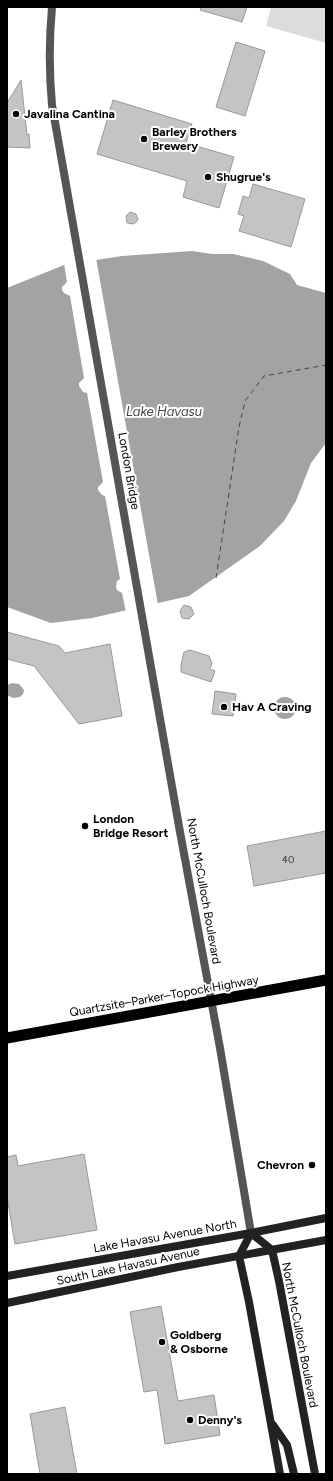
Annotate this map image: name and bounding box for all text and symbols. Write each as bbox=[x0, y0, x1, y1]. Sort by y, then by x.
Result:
place label: Javalina Cantina bbox=[24, 107, 115, 121]
marker: Javalina Cantina bbox=[11, 109, 21, 119]
place label: Barley Brothers Brewery bbox=[152, 125, 237, 153]
marker: Barley Brothers Brewery bbox=[139, 134, 149, 144]
place label: Shugrue's bbox=[216, 170, 271, 184]
marker: Shugrue's bbox=[203, 172, 213, 182]
water label: Lake Havasu bbox=[126, 404, 202, 419]
street label: London Bridge bbox=[115, 431, 143, 511]
place label: Hav A Craving bbox=[232, 700, 312, 714]
marker: Hav A Craving bbox=[219, 702, 229, 712]
place label: London Bridge Resort bbox=[93, 812, 168, 840]
street label: North McCulloch Boulevard bbox=[184, 817, 224, 965]
marker: London Bridge Resort bbox=[80, 821, 90, 831]
house number: 40 bbox=[282, 853, 294, 866]
street label: Quartzsite–Parker–Topock Highway bbox=[68, 972, 260, 1020]
place label: Chevron bbox=[257, 1158, 304, 1172]
marker: Chevron bbox=[307, 1160, 317, 1170]
street label: Lake Havasu Avenue North bbox=[92, 1216, 238, 1255]
street label: South Lake Havasu Avenue bbox=[55, 1244, 201, 1288]
street label: North McCulloch Boulevard bbox=[279, 1261, 321, 1409]
place label: Goldberg & Osborne bbox=[170, 1328, 228, 1356]
marker: Goldberg & Osborne bbox=[157, 1337, 167, 1347]
place label: Denny's bbox=[198, 1413, 242, 1427]
marker: Denny's bbox=[185, 1415, 195, 1425]

